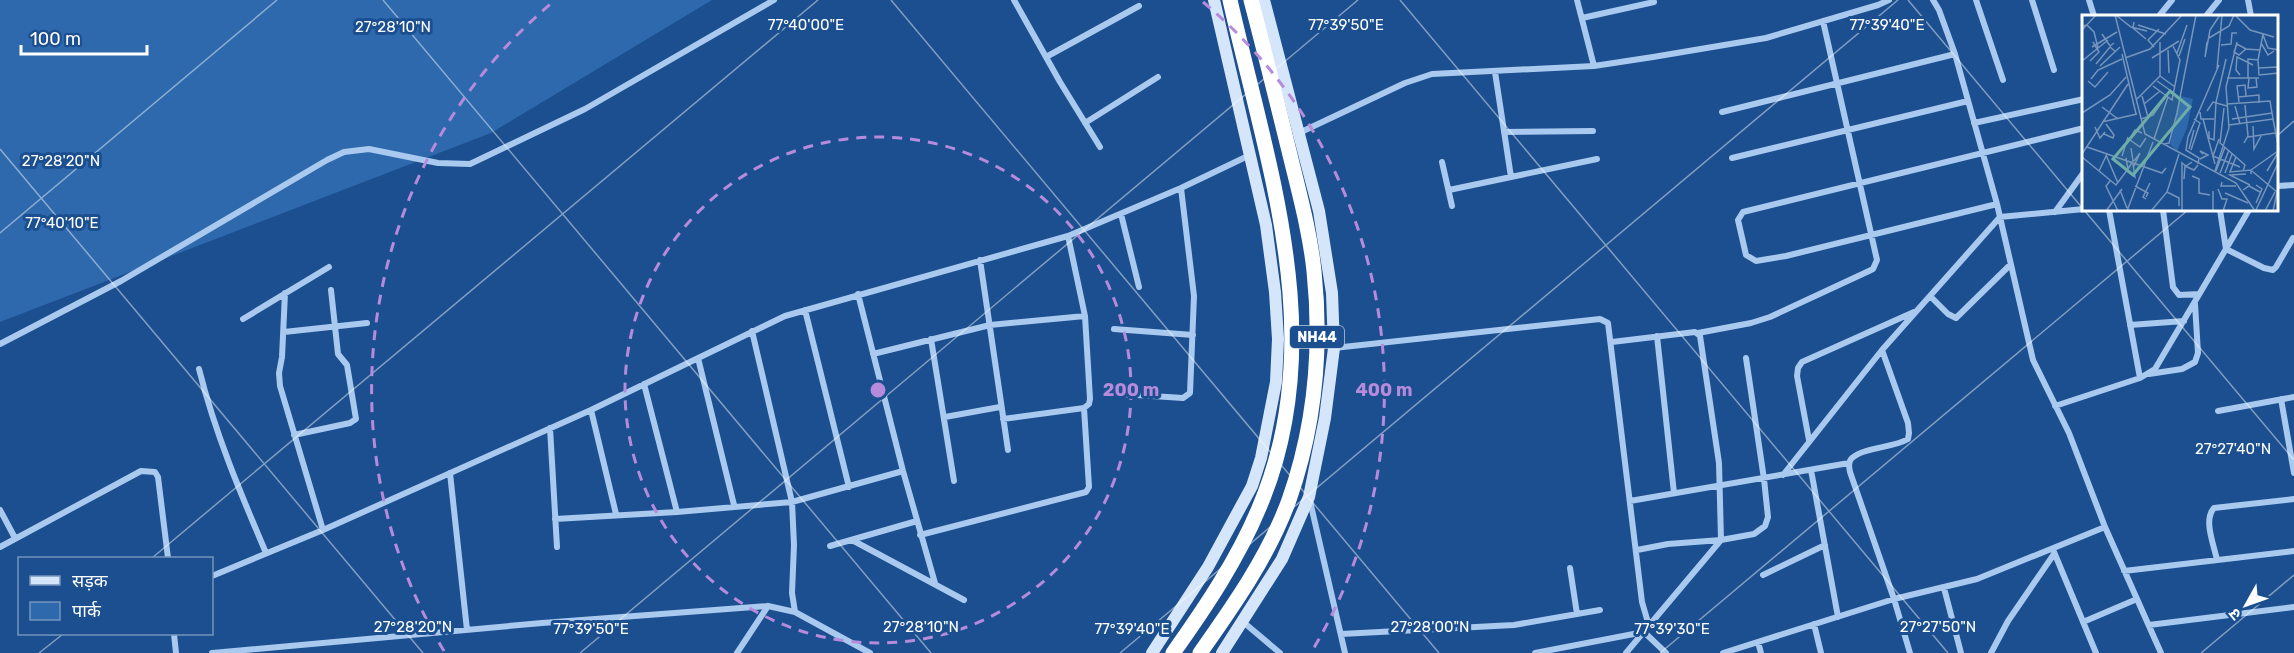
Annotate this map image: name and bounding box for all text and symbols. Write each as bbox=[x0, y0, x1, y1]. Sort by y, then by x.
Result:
inset map bbox=[2082, 15, 2279, 212]
text: 77°40'00"E bbox=[768, 16, 844, 34]
text: 77°39'50"E bbox=[1308, 16, 1384, 34]
text: 77°39'40"E bbox=[1849, 16, 1925, 34]
scale bar bbox=[21, 18, 147, 56]
text: 27°28'10"N bbox=[355, 18, 431, 36]
text: 100 m bbox=[30, 28, 81, 50]
text: 27°28'20"N bbox=[22, 152, 100, 170]
text: 77°40'10"E bbox=[25, 214, 99, 232]
road number: NH44 bbox=[1290, 326, 1344, 348]
text: 200 m bbox=[1103, 379, 1159, 401]
text: 400 m bbox=[1355, 379, 1413, 401]
centre of rings bbox=[868, 380, 888, 400]
text: 27°27'40"N bbox=[2195, 440, 2271, 458]
legend bbox=[18, 557, 213, 635]
text: सड़क bbox=[72, 570, 109, 592]
north arrow bbox=[2216, 575, 2276, 635]
text: पार्क bbox=[72, 600, 102, 622]
text: उ bbox=[2224, 604, 2245, 624]
text: 27°28'20"N bbox=[374, 618, 452, 636]
text: 27°28'10"N bbox=[883, 618, 959, 636]
text: 27°28'00"N bbox=[1390, 618, 1470, 636]
text: 27°27'50"N bbox=[1900, 618, 1976, 636]
text: 77°39'50"E bbox=[553, 620, 629, 638]
text: 77°39'40"E bbox=[1094, 620, 1170, 638]
text: 77°39'30"E bbox=[1634, 620, 1710, 638]

